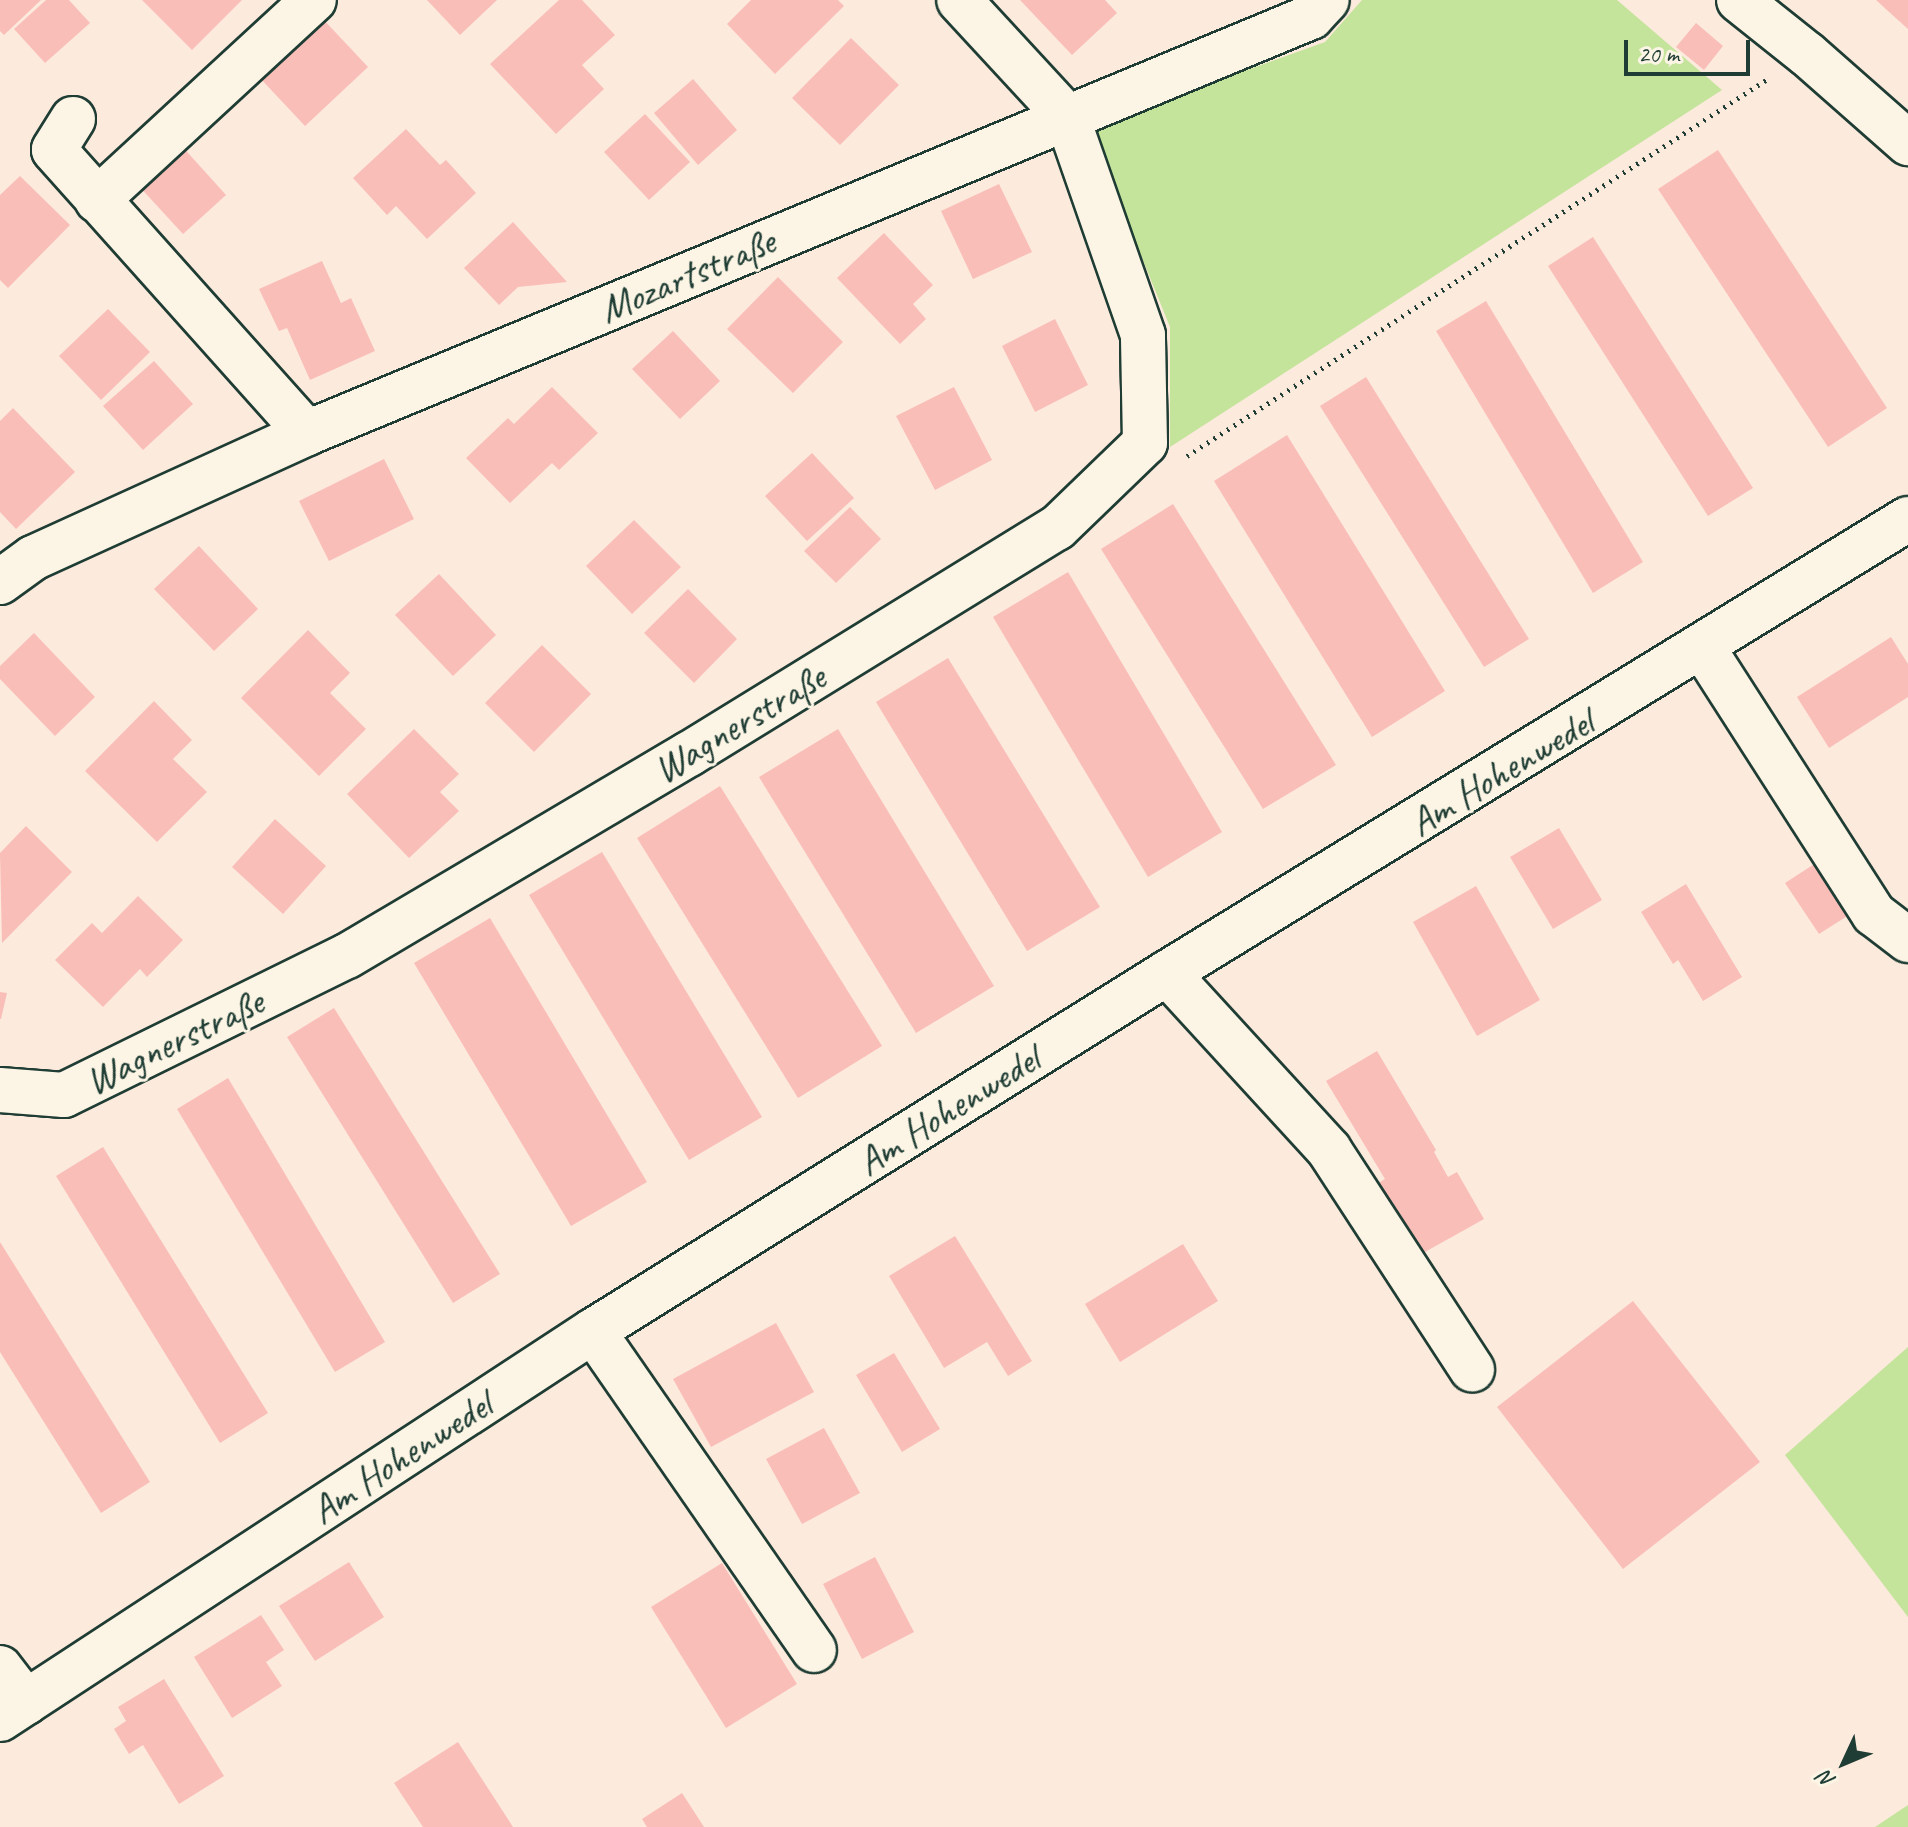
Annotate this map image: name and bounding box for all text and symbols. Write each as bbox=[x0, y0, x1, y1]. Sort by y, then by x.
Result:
scale bar bbox=[1628, 24, 1754, 74]
text: 20 m bbox=[1638, 39, 1679, 69]
street label: Mozartstraße bbox=[592, 217, 782, 333]
street label: Wagnerstraße bbox=[644, 653, 834, 793]
street label: Am Hohenwedel bbox=[1400, 698, 1602, 846]
street label: Wagnerstraße bbox=[77, 977, 271, 1105]
street label: Am Hohenwedel bbox=[847, 1035, 1049, 1185]
street label: Am Hohenwedel bbox=[301, 1380, 501, 1534]
north arrow bbox=[1804, 1723, 1884, 1803]
text: N bbox=[1812, 1765, 1842, 1794]

